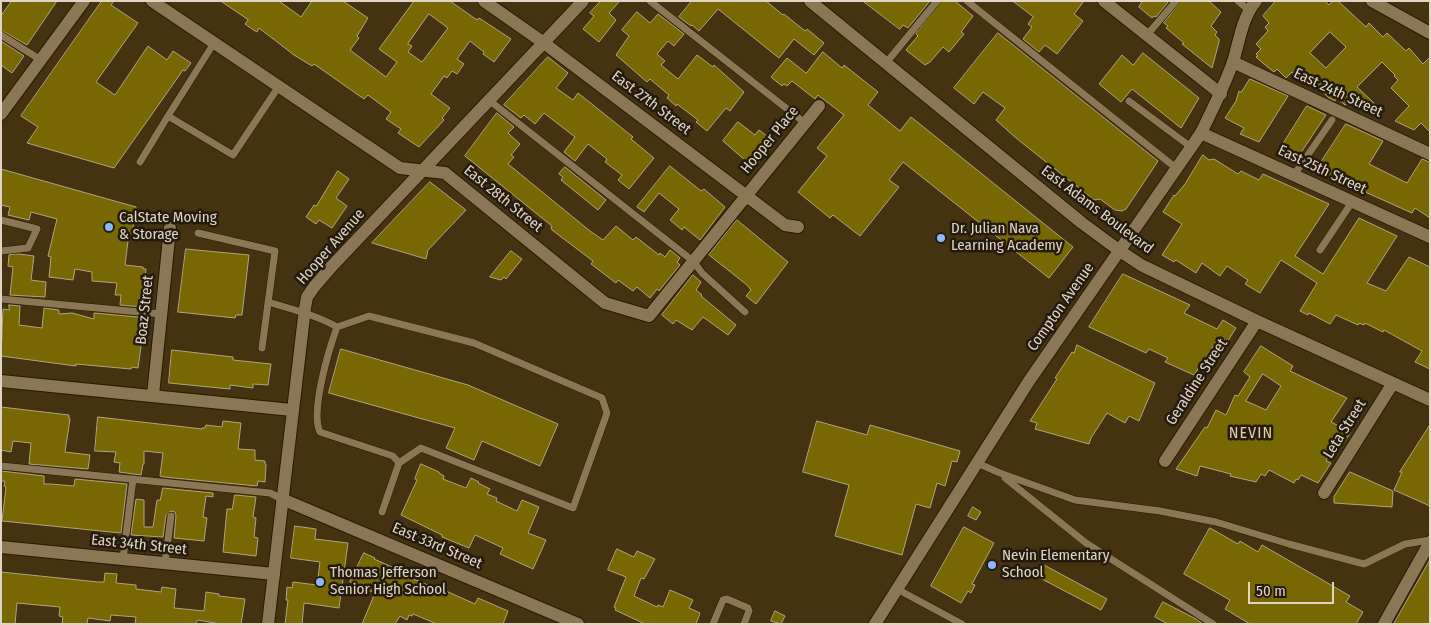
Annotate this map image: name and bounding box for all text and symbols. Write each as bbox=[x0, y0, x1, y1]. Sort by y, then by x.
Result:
street label: East 24th Street bbox=[1291, 65, 1385, 121]
street label: East 27th Street bbox=[608, 67, 694, 139]
street label: Hooper Place bbox=[737, 103, 803, 177]
street label: East 25th Street bbox=[1275, 142, 1369, 198]
street label: East 28th Street bbox=[460, 162, 546, 236]
street label: East Adams Boulevard bbox=[1037, 162, 1157, 258]
street label: Hooper Avenue bbox=[293, 206, 369, 288]
place label: CalState Moving & Storage bbox=[119, 209, 217, 244]
place label: Dr. Julian Nava Learning Academy bbox=[951, 220, 1062, 255]
marker: CalState Moving & Storage bbox=[103, 221, 115, 233]
marker: Dr. Julian Nava Learning Academy bbox=[935, 232, 947, 244]
street label: Compton Avenue bbox=[1024, 259, 1098, 355]
street label: Boaz Street bbox=[132, 274, 158, 346]
street label: Geraldine Street bbox=[1162, 335, 1232, 429]
street label: Leta Street bbox=[1320, 396, 1370, 462]
district label: NEVIN bbox=[1228, 424, 1274, 444]
street label: East 33rd Street bbox=[389, 519, 485, 573]
street label: East 34th Street bbox=[90, 531, 188, 559]
place label: Nevin Elementary School bbox=[1002, 547, 1109, 582]
marker: Nevin Elementary School bbox=[986, 559, 998, 571]
place label: Thomas Jefferson Senior High School bbox=[330, 564, 446, 599]
scale bar bbox=[1251, 572, 1337, 604]
marker: Thomas Jefferson Senior High School bbox=[314, 576, 326, 588]
text: 50 m bbox=[1256, 582, 1286, 600]

